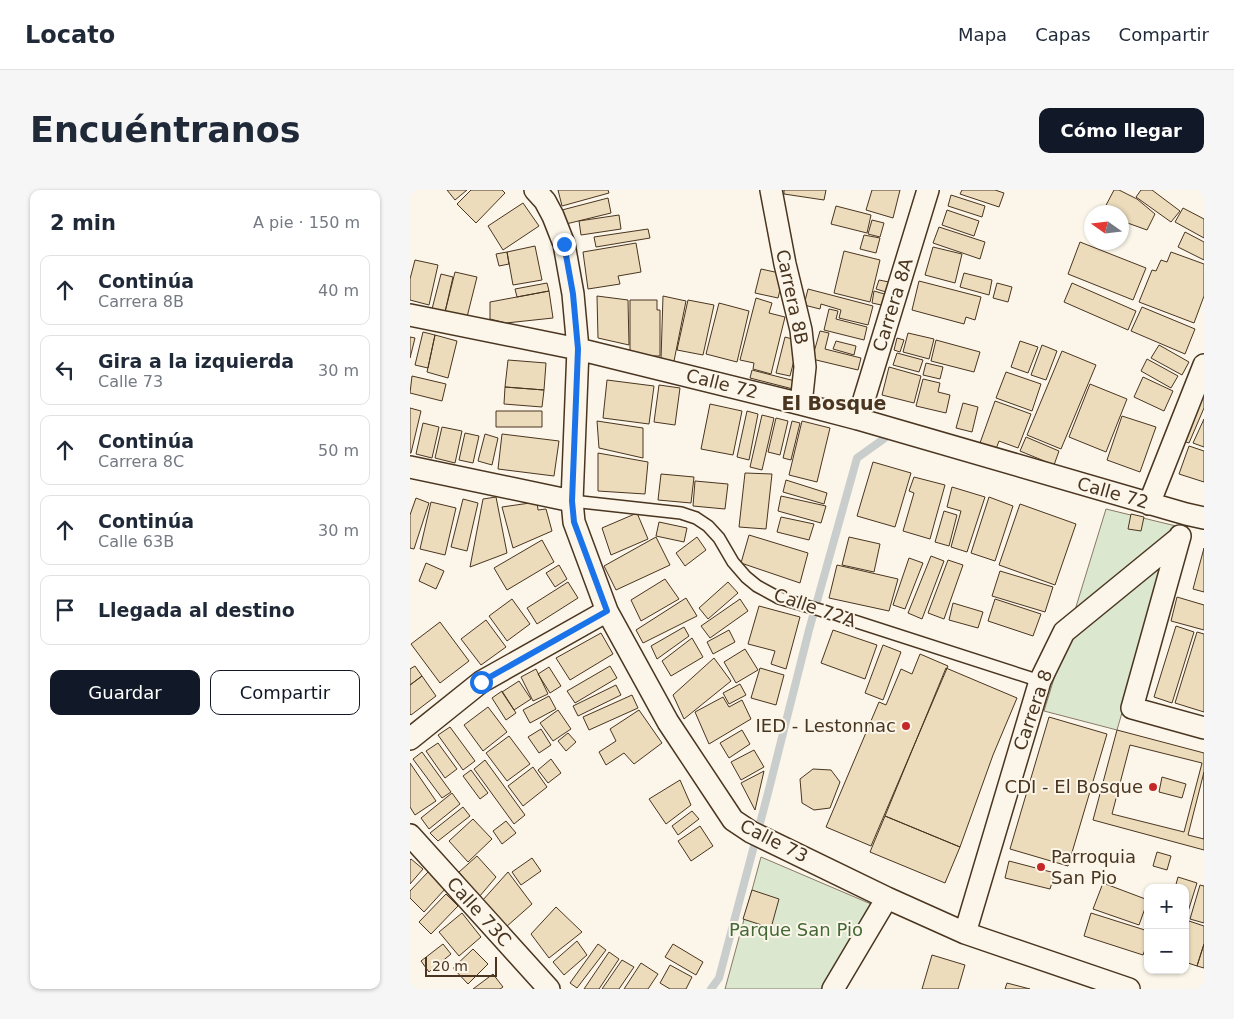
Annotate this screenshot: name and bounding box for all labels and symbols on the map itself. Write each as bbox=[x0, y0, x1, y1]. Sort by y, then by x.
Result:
north arrow bbox=[1084, 205, 1129, 250]
route end bbox=[553, 233, 576, 256]
street label: Carrera 8B bbox=[772, 247, 813, 346]
street label: Carrera 8A bbox=[868, 255, 917, 354]
street label: Calle 72 bbox=[684, 364, 760, 403]
district label: El Bosque bbox=[782, 392, 886, 414]
street label: Calle 72 bbox=[1075, 472, 1151, 513]
street label: Calle 72A bbox=[771, 584, 860, 632]
street label: Carrera 8 bbox=[1009, 667, 1056, 753]
route start bbox=[470, 671, 493, 694]
place label: IED - Lestonnac bbox=[756, 715, 896, 736]
marker: IED - Lestonnac bbox=[900, 720, 912, 732]
place label: CDI - El Bosque bbox=[1005, 776, 1143, 797]
marker: CDI - El Bosque bbox=[1147, 781, 1159, 793]
street label: Calle 73 bbox=[737, 815, 812, 867]
place label: Parroquia San Pio bbox=[1051, 846, 1136, 888]
marker: Parroquia San Pio bbox=[1035, 861, 1047, 873]
street label: Calle 73C bbox=[443, 873, 516, 951]
park label: Parque San Pio bbox=[729, 919, 863, 940]
scale bar bbox=[425, 954, 498, 977]

